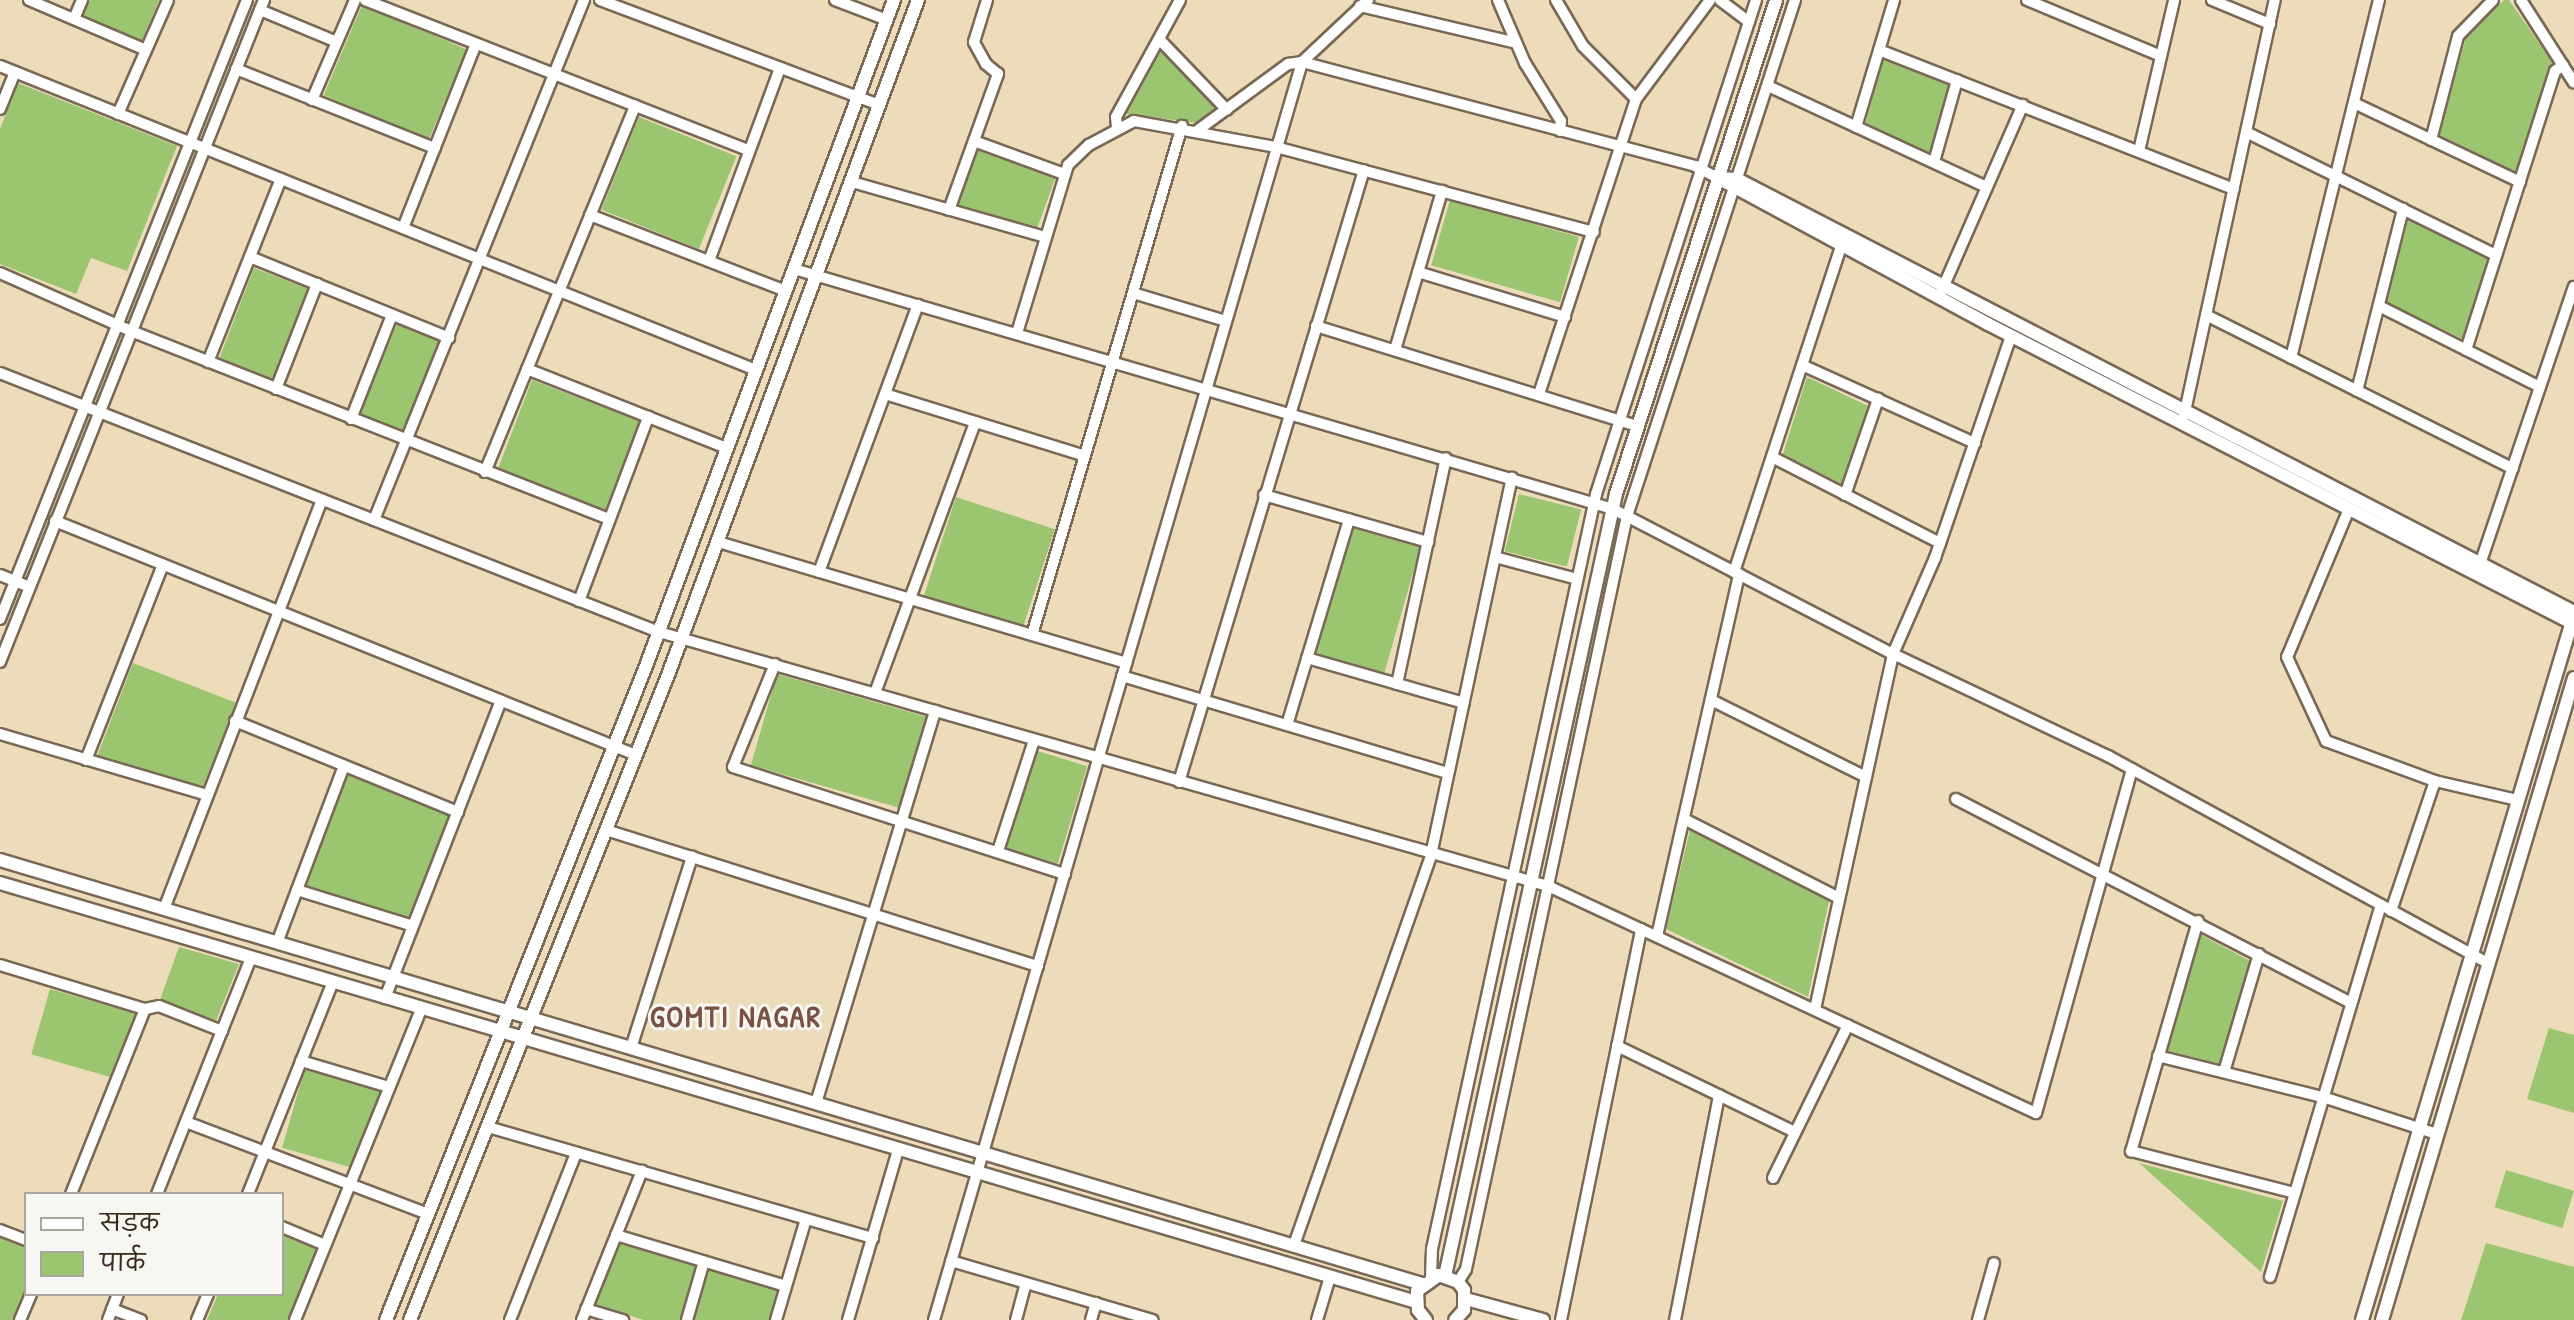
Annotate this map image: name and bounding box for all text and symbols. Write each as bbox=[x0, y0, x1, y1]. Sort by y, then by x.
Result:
district label: GOMTI NAGAR bbox=[650, 998, 822, 1034]
legend bbox=[24, 1192, 284, 1296]
text: सड़क bbox=[100, 1206, 159, 1238]
text: पार्क bbox=[100, 1246, 145, 1278]

